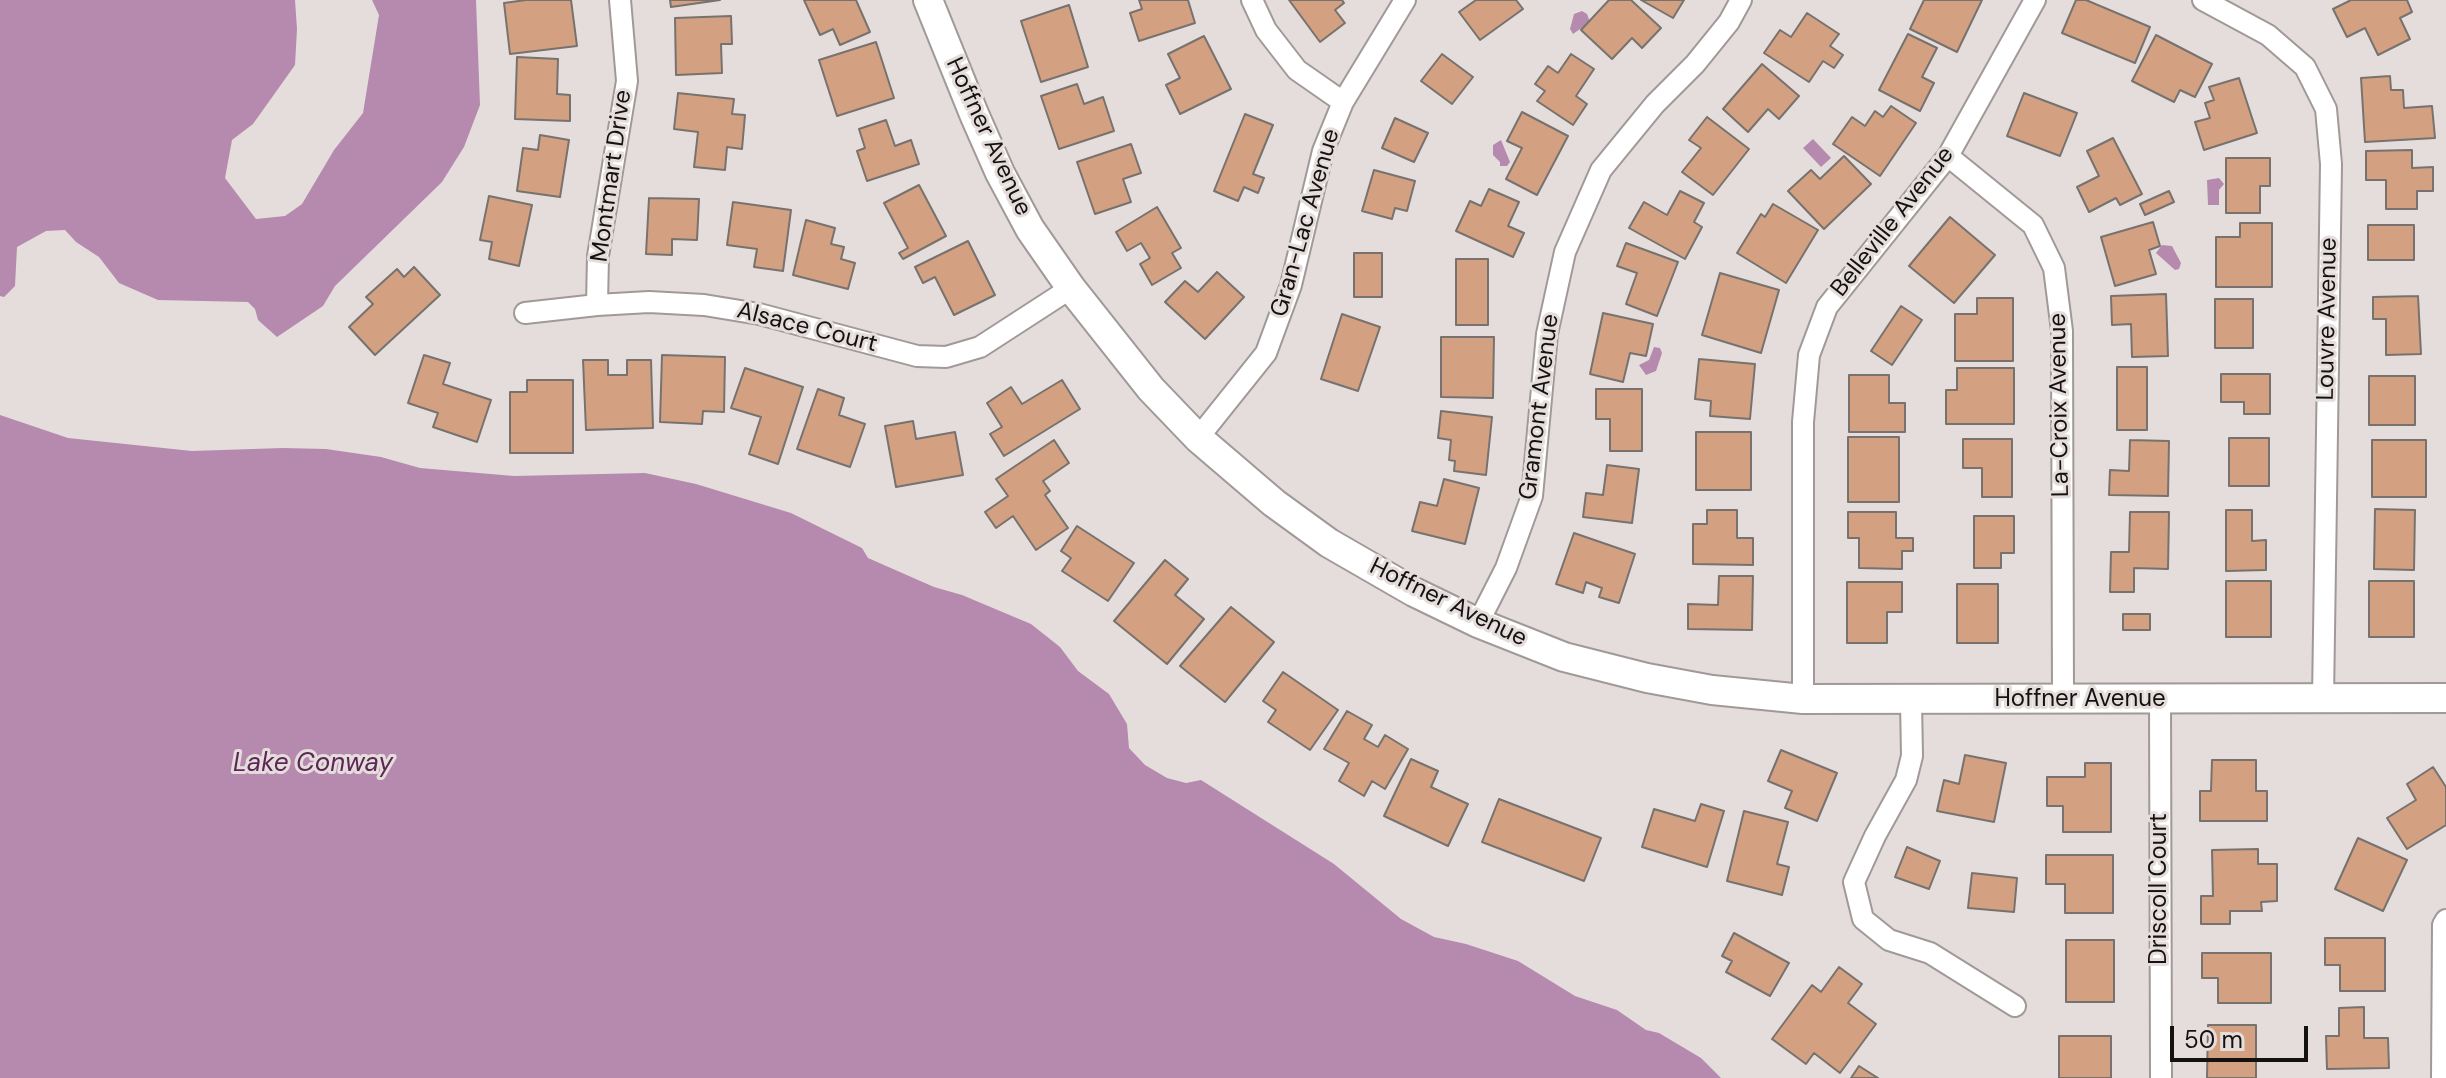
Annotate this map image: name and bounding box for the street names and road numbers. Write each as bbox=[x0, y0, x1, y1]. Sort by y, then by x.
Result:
street label: Hoffner Avenue bbox=[939, 53, 1037, 221]
street label: Montmart Drive bbox=[586, 88, 638, 264]
street label: Gran-Lac Avenue bbox=[1265, 126, 1347, 320]
street label: Belleville Avenue bbox=[1825, 141, 1961, 303]
street label: Louvre Avenue bbox=[2312, 237, 2344, 401]
street label: Alsace Court bbox=[734, 297, 880, 359]
street label: Gramont Avenue bbox=[1514, 313, 1566, 501]
street label: La-Croix Avenue bbox=[2044, 313, 2076, 497]
street label: Hoffner Avenue bbox=[1365, 553, 1531, 653]
street label: Hoffner Avenue bbox=[1994, 686, 2166, 714]
street label: Driscoll Court bbox=[2146, 813, 2174, 965]

